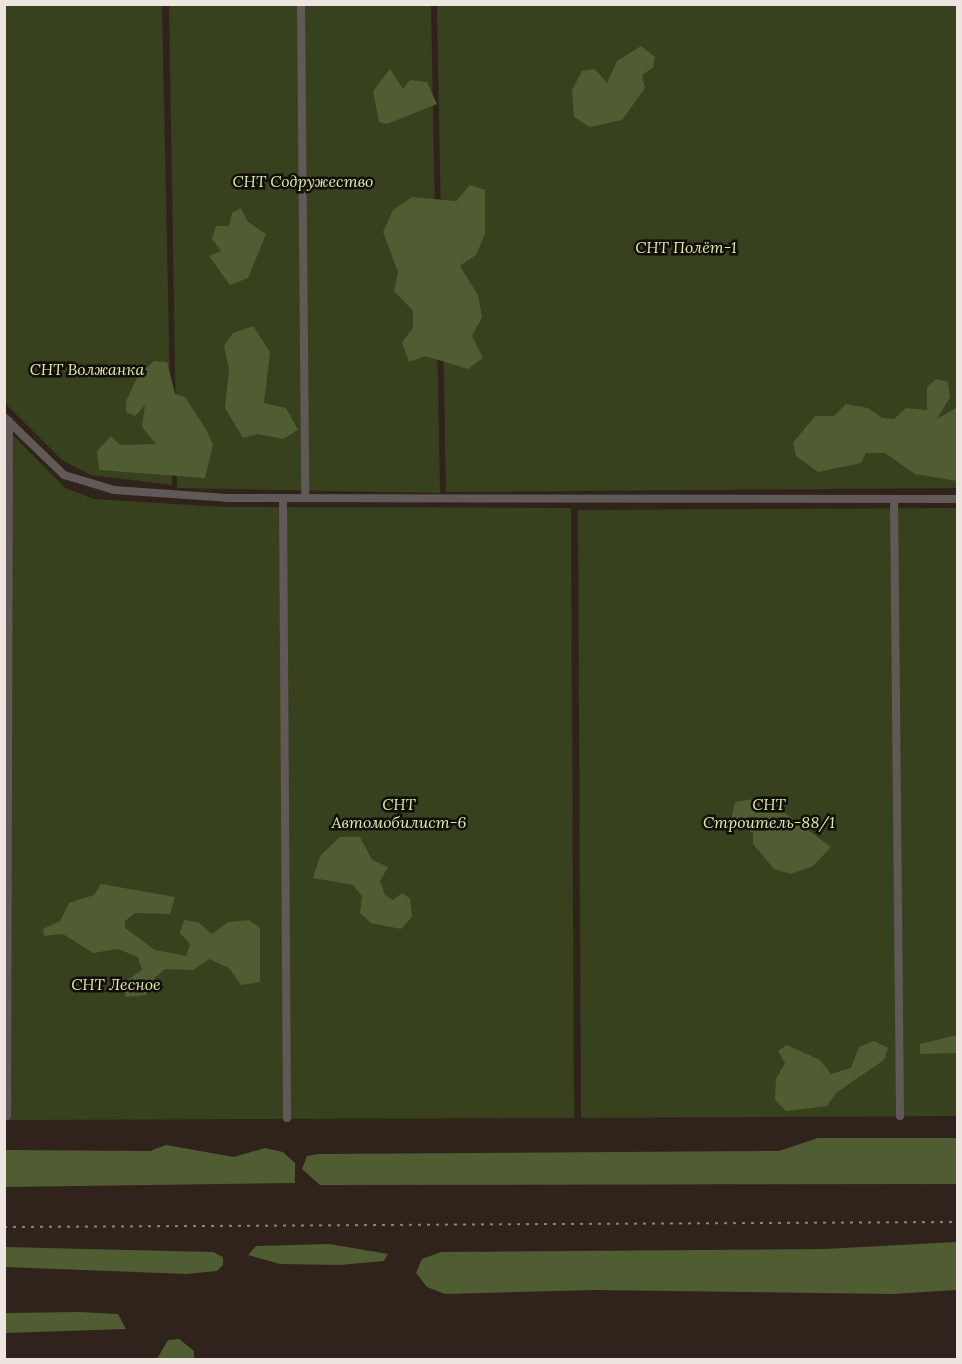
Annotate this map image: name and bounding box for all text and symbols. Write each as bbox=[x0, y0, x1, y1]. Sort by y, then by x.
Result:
park label: СНТ Содружество bbox=[233, 171, 373, 191]
park label: СНТ Полёт-1 bbox=[635, 237, 737, 257]
park label: СНТ Волжанка bbox=[30, 359, 144, 379]
park label: СНТ Автомобилист-6 bbox=[332, 794, 466, 832]
park label: СНТ Строитель-88/1 bbox=[703, 794, 835, 832]
park label: СНТ Лесное bbox=[71, 974, 161, 994]

